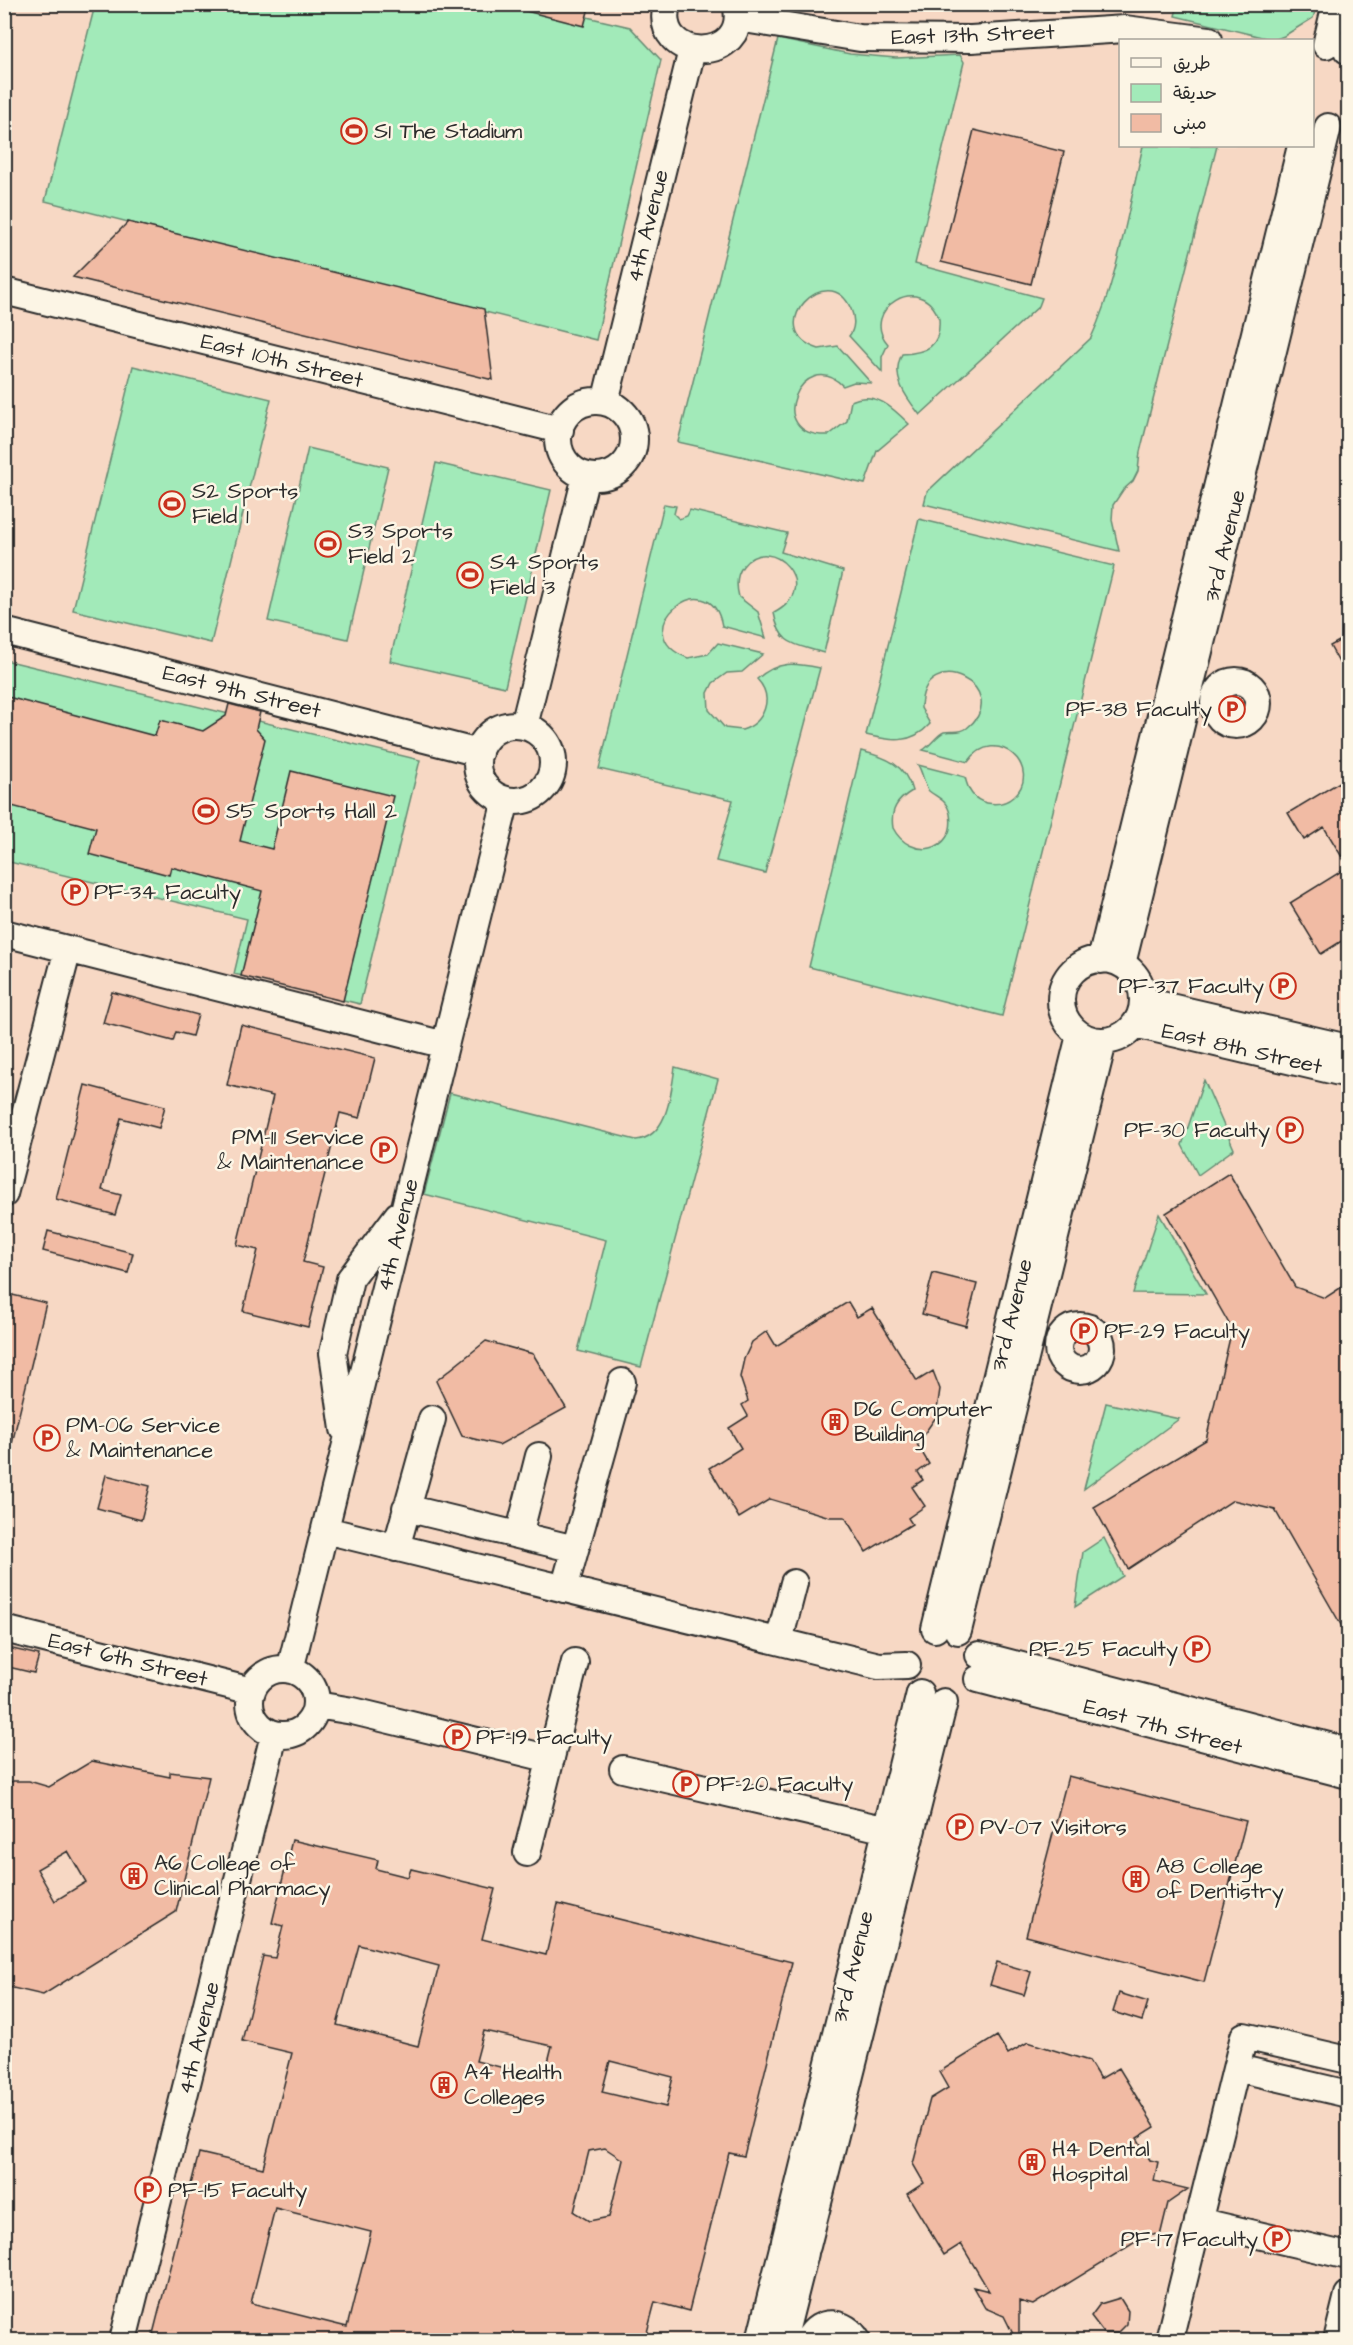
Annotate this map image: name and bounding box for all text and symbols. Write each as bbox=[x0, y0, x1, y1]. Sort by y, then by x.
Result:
street label: East 13th Street bbox=[891, 17, 1055, 53]
legend bbox=[1119, 39, 1314, 147]
text: طريق bbox=[1173, 51, 1211, 76]
text: حديقة bbox=[1173, 81, 1217, 106]
text: مبنى bbox=[1173, 111, 1207, 136]
sports icon: S1 The Stadium bbox=[339, 116, 369, 146]
place label: S1 The Stadium bbox=[374, 116, 522, 147]
street label: 4th Avenue bbox=[619, 166, 677, 286]
street label: East 10th Street bbox=[198, 326, 366, 396]
place label: S2 Sports Field 1 bbox=[192, 476, 298, 532]
street label: 3rd Avenue bbox=[1196, 486, 1254, 605]
sports icon: S2 Sports Field 1 bbox=[157, 489, 187, 519]
place label: S3 Sports Field 2 bbox=[348, 516, 453, 572]
sports icon: S3 Sports Field 2 bbox=[313, 529, 343, 559]
place label: S4 Sports Field 3 bbox=[490, 547, 599, 603]
sports icon: S4 Sports Field 3 bbox=[455, 560, 485, 590]
street label: East 9th Street bbox=[160, 657, 324, 727]
place label: PF-38 Faculty bbox=[1066, 694, 1212, 726]
parking icon: PF-38 Faculty bbox=[1217, 694, 1247, 724]
sports icon: S5 Sports Hall 2 bbox=[191, 796, 221, 826]
place label: S5 Sports Hall 2 bbox=[226, 796, 397, 827]
parking icon: PF-34 Faculty bbox=[60, 877, 90, 907]
place label: PF-34 Faculty bbox=[94, 877, 241, 909]
place label: PF-37 Faculty bbox=[1118, 971, 1264, 1003]
parking icon: PF-37 Faculty bbox=[1268, 971, 1298, 1001]
street label: East 8th Street bbox=[1159, 1015, 1325, 1083]
place label: PF-30 Faculty bbox=[1124, 1115, 1270, 1147]
parking icon: PF-30 Faculty bbox=[1275, 1115, 1305, 1145]
place label: PM-11 Service & Maintenance bbox=[217, 1122, 364, 1178]
parking icon: PM-11 Service & Maintenance bbox=[369, 1135, 399, 1165]
street label: 4th Avenue bbox=[369, 1175, 427, 1295]
street label: 3rd Avenue bbox=[983, 1255, 1041, 1374]
parking icon: PF-29 Faculty bbox=[1069, 1316, 1099, 1346]
place label: PF-29 Faculty bbox=[1104, 1316, 1250, 1348]
place label: D6 Computer Building bbox=[854, 1394, 992, 1451]
building icon: D6 Computer Building bbox=[820, 1407, 850, 1437]
place label: PM-06 Service & Maintenance bbox=[66, 1410, 220, 1466]
parking icon: PM-06 Service & Maintenance bbox=[32, 1423, 62, 1453]
street label: East 6th Street bbox=[45, 1625, 211, 1695]
place label: PF-25 Faculty bbox=[1029, 1634, 1178, 1666]
parking icon: PF-25 Faculty bbox=[1182, 1634, 1212, 1664]
street label: East 7th Street bbox=[1080, 1691, 1246, 1763]
parking icon: PF-19 Faculty bbox=[442, 1722, 472, 1752]
place label: PF-19 Faculty bbox=[476, 1722, 612, 1754]
parking icon: PF-20 Faculty bbox=[671, 1769, 701, 1799]
place label: PF-20 Faculty bbox=[706, 1769, 853, 1801]
parking icon: PV-07 Visitors bbox=[945, 1812, 975, 1842]
place label: PV-07 Visitors bbox=[980, 1812, 1127, 1843]
place label: A6 College of Clinical Pharmacy bbox=[154, 1848, 331, 1905]
place label: A8 College of Dentistry bbox=[1156, 1851, 1284, 1908]
building icon: A6 College of Clinical Pharmacy bbox=[119, 1861, 149, 1891]
building icon: A8 College of Dentistry bbox=[1121, 1864, 1151, 1894]
street label: 3rd Avenue bbox=[824, 1907, 882, 2026]
street label: 4th Avenue bbox=[170, 1978, 228, 2098]
place label: A4 Health Colleges bbox=[464, 2057, 562, 2114]
building icon: A4 Health Colleges bbox=[429, 2070, 459, 2100]
place label: H4 Dental Hospital bbox=[1052, 2134, 1150, 2190]
building icon: H4 Dental Hospital bbox=[1017, 2147, 1047, 2177]
parking icon: PF-15 Faculty bbox=[133, 2175, 163, 2205]
place label: PF-15 Faculty bbox=[168, 2175, 307, 2207]
place label: PF-17 Faculty bbox=[1121, 2224, 1258, 2256]
parking icon: PF-17 Faculty bbox=[1262, 2224, 1292, 2254]

